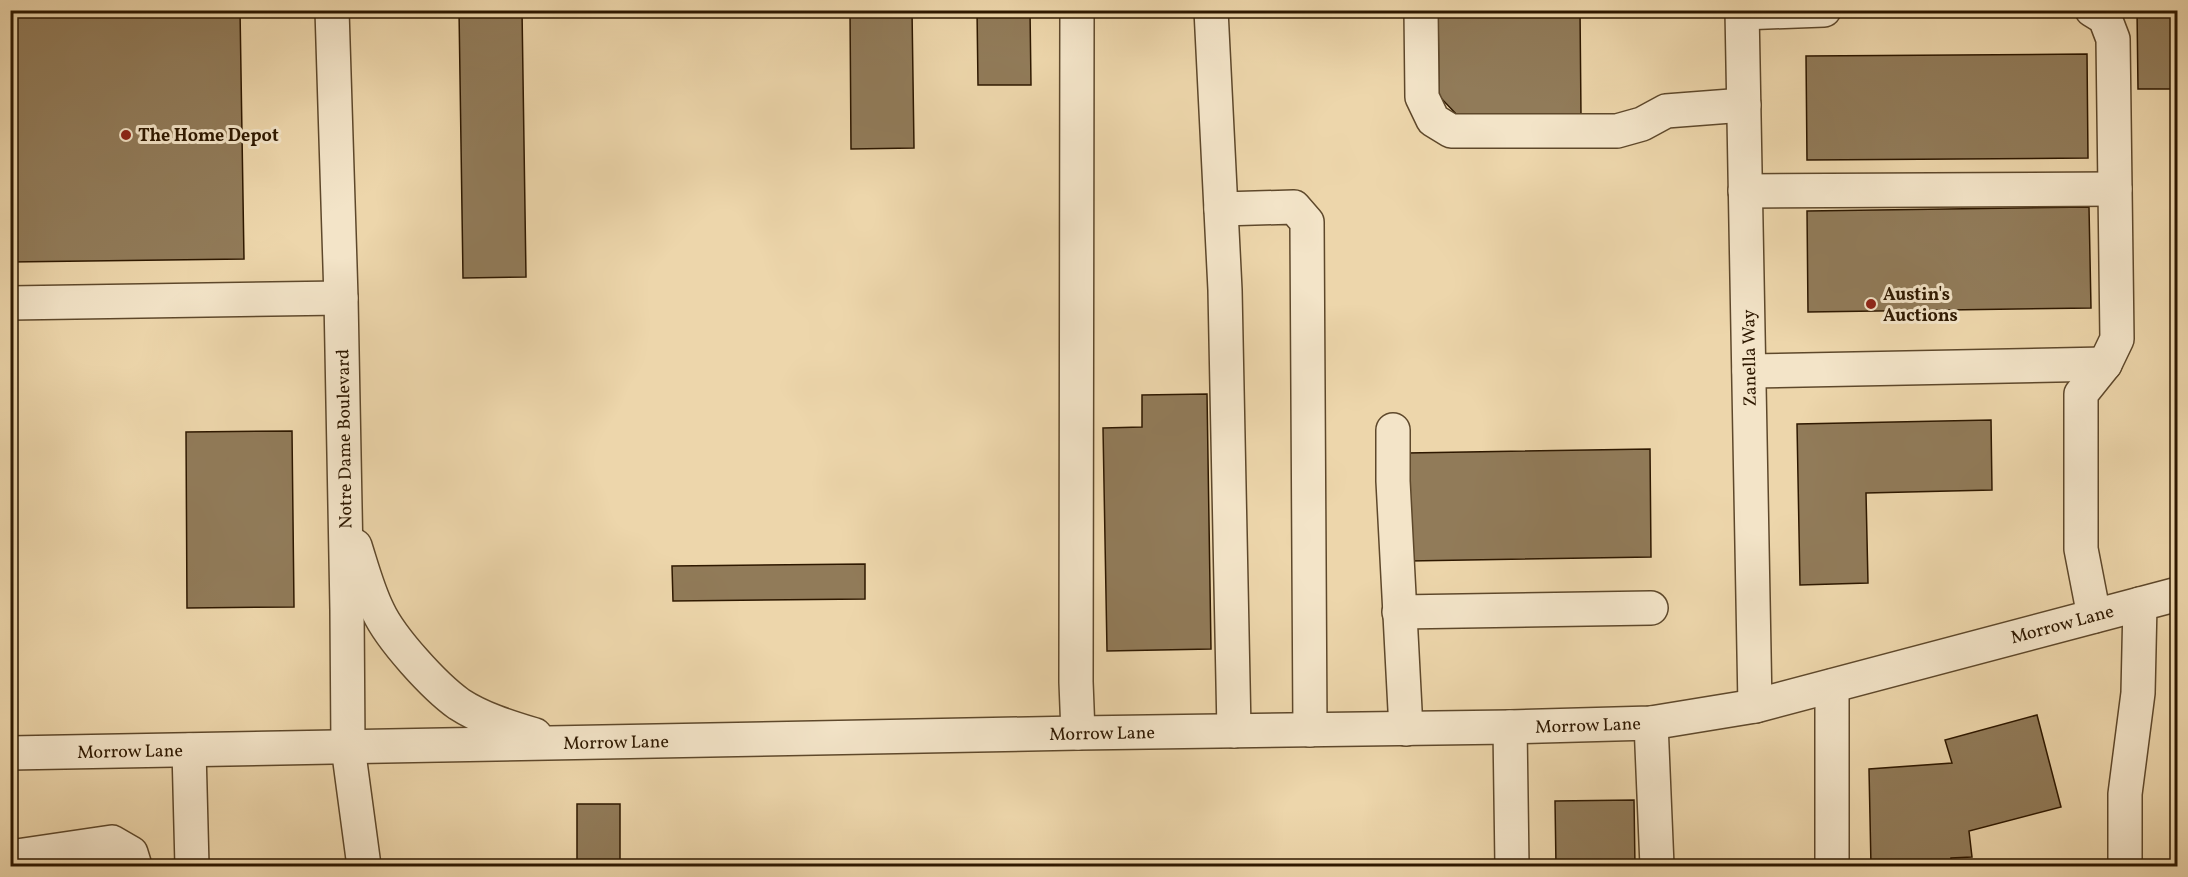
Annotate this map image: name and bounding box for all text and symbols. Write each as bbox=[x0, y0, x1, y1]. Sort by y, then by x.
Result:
place label: The Home Depot bbox=[138, 124, 279, 149]
marker: The Home Depot bbox=[119, 128, 133, 142]
place label: Austin's Auctions bbox=[1883, 283, 1958, 329]
marker: Austin's Auctions bbox=[1864, 297, 1878, 311]
street label: Zanella Way bbox=[1737, 309, 1764, 407]
street label: Notre Dame Boulevard bbox=[331, 349, 360, 529]
street label: Morrow Lane bbox=[2008, 600, 2117, 651]
street label: Morrow Lane bbox=[1535, 712, 1641, 741]
street label: Morrow Lane bbox=[1049, 721, 1155, 748]
street label: Morrow Lane bbox=[563, 730, 669, 757]
street label: Morrow Lane bbox=[77, 739, 183, 766]

